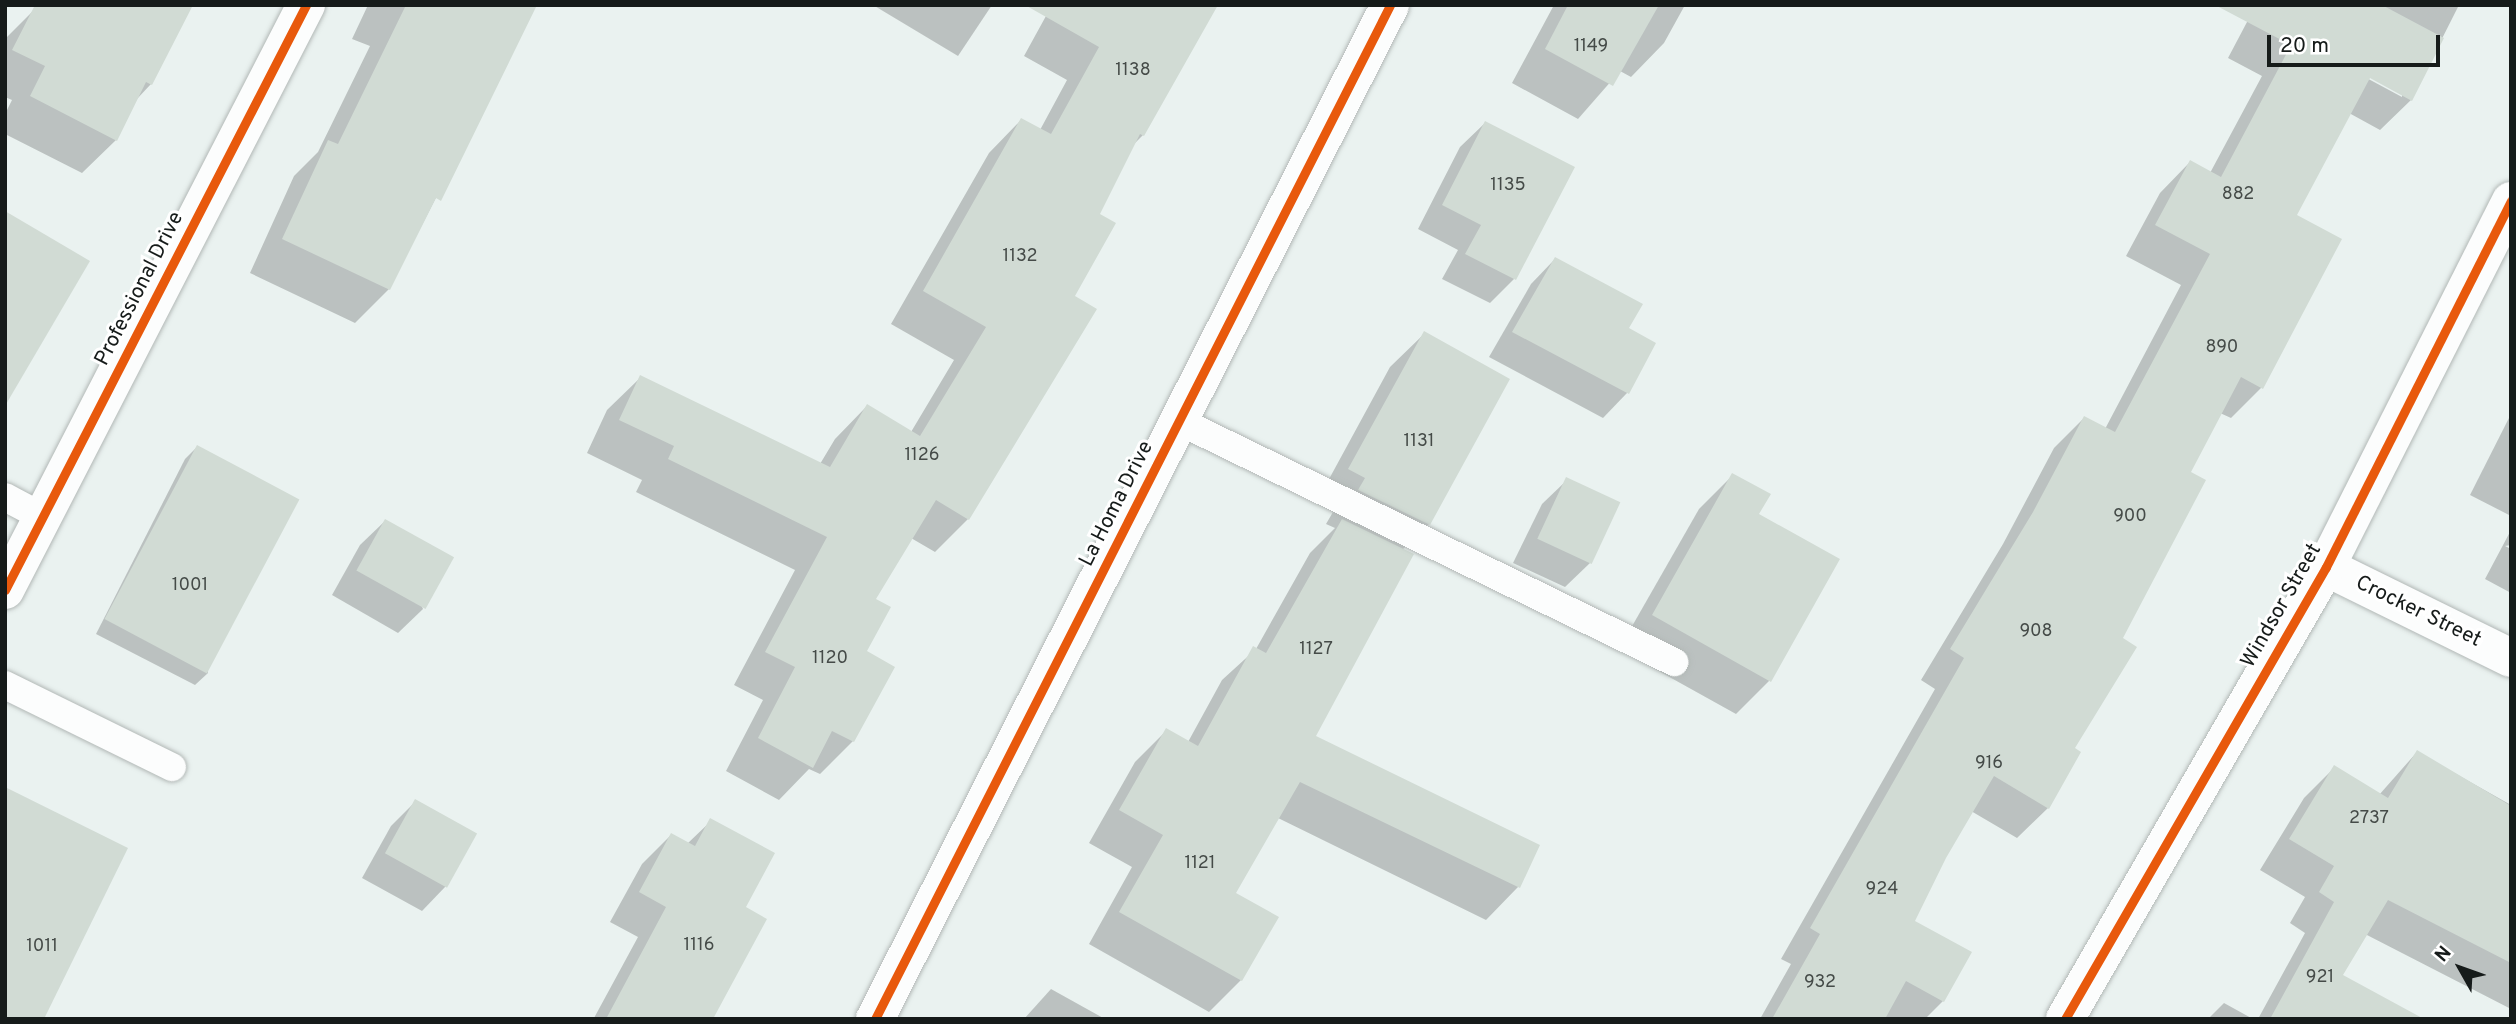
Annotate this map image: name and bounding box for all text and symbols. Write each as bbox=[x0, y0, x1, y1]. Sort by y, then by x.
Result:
scale bar bbox=[2271, 21, 2444, 65]
text: 20 m bbox=[2280, 33, 2329, 60]
house number: 1149 bbox=[1574, 36, 1608, 58]
house number: 1138 bbox=[1115, 60, 1151, 82]
house number: 1135 bbox=[1490, 175, 1526, 197]
house number: 882 bbox=[2222, 184, 2254, 206]
street label: Professional Drive bbox=[90, 208, 190, 370]
house number: 1132 bbox=[1003, 246, 1037, 268]
house number: 890 bbox=[2206, 337, 2238, 359]
house number: 1131 bbox=[1404, 431, 1434, 453]
street label: La Homa Drive bbox=[1075, 437, 1159, 571]
house number: 1126 bbox=[904, 445, 940, 467]
house number: 900 bbox=[2113, 506, 2147, 528]
street label: Windsor Street bbox=[2236, 539, 2328, 673]
street label: Crocker Street bbox=[2351, 571, 2485, 653]
house number: 1001 bbox=[172, 575, 208, 597]
house number: 908 bbox=[2019, 621, 2053, 643]
house number: 1127 bbox=[1299, 639, 1333, 661]
house number: 1120 bbox=[812, 648, 848, 670]
house number: 916 bbox=[1975, 753, 2003, 775]
house number: 2737 bbox=[2349, 808, 2389, 830]
house number: 1121 bbox=[1184, 853, 1216, 875]
house number: 924 bbox=[1866, 879, 1898, 901]
north arrow bbox=[2425, 933, 2495, 1003]
house number: 1116 bbox=[684, 935, 714, 957]
house number: 1011 bbox=[26, 936, 58, 958]
text: N bbox=[2430, 942, 2457, 967]
house number: 921 bbox=[2306, 967, 2334, 989]
house number: 932 bbox=[1804, 972, 1836, 994]

